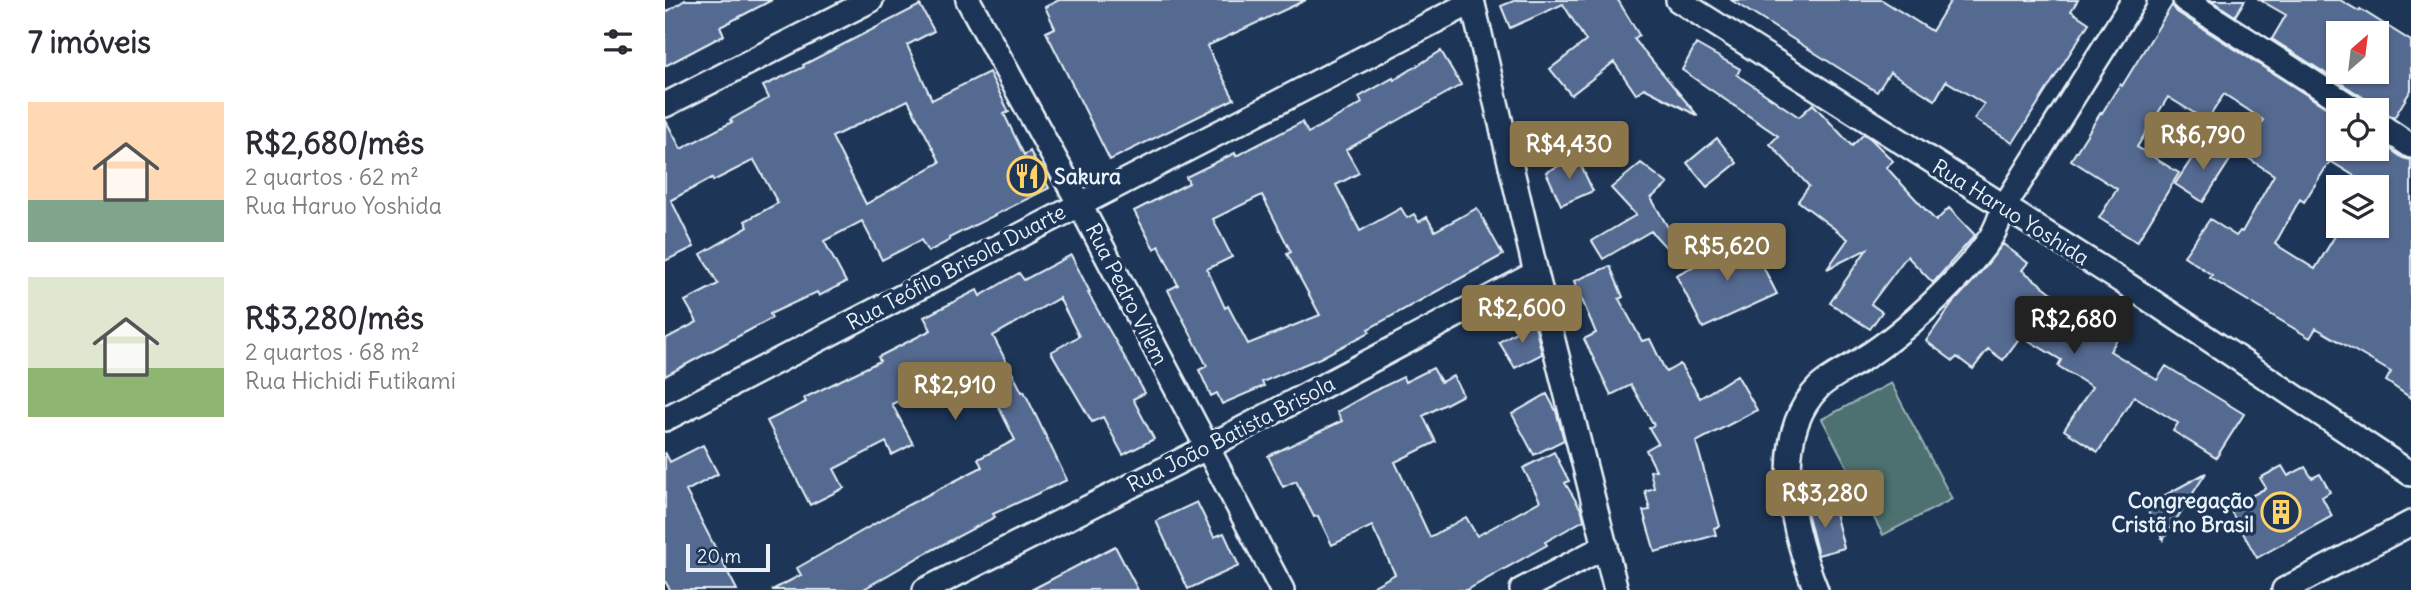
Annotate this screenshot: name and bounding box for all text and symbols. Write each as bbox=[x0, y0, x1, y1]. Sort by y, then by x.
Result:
north arrow bbox=[2326, 21, 2389, 84]
map controls bbox=[2326, 21, 2389, 238]
text: 7 imóveis bbox=[28, 23, 151, 61]
icon: filters bbox=[599, 23, 637, 61]
button: locate bbox=[2326, 98, 2389, 161]
pin: R$6,790 bbox=[2138, 113, 2268, 172]
text: R$6,790 bbox=[2160, 120, 2246, 149]
pin: R$4,430 bbox=[1504, 122, 1634, 181]
text: R$2,680/mês bbox=[245, 124, 424, 162]
text: R$4,430 bbox=[1526, 129, 1612, 158]
icon: home bbox=[84, 130, 168, 214]
street label: Rua Haruo Yoshida bbox=[1928, 153, 2094, 271]
restaurant icon: Sakura bbox=[1006, 155, 1048, 197]
text: 2 quartos · 62 m² bbox=[245, 162, 419, 191]
place label: Sakura bbox=[1054, 163, 1121, 190]
button: layers bbox=[2326, 175, 2389, 238]
text: Rua Haruo Yoshida bbox=[245, 191, 442, 220]
street label: Rua Teófilo Brisola Duarte bbox=[842, 198, 1070, 336]
street label: Rua Pedro Vilem bbox=[1080, 219, 1174, 369]
pin: R$5,620 bbox=[1662, 224, 1792, 283]
text: R$5,620 bbox=[1684, 231, 1770, 260]
pin: R$2,600 bbox=[1457, 286, 1587, 345]
text: R$2,600 bbox=[1478, 293, 1566, 322]
pin: R$2,680 bbox=[2009, 296, 2139, 356]
text: R$3,280/mês bbox=[245, 299, 424, 337]
text: R$2,680 bbox=[2031, 304, 2117, 333]
icon: home bbox=[84, 305, 168, 389]
text: 2 quartos · 68 m² bbox=[245, 337, 420, 366]
pin: R$2,910 bbox=[890, 362, 1020, 422]
text: Rua Hichidi Futikami bbox=[245, 366, 456, 395]
text: R$2,910 bbox=[914, 370, 996, 399]
street label: Rua João Batista Brisola bbox=[1123, 370, 1339, 498]
pin: R$3,280 bbox=[1760, 470, 1890, 530]
text: R$3,280 bbox=[1782, 478, 1868, 507]
place label: Congregação Cristã no Brasil bbox=[2111, 487, 2254, 538]
building icon: Congregação Cristã no Brasil bbox=[2260, 491, 2302, 533]
scale bar bbox=[686, 541, 770, 573]
text: 20 m bbox=[697, 544, 741, 568]

